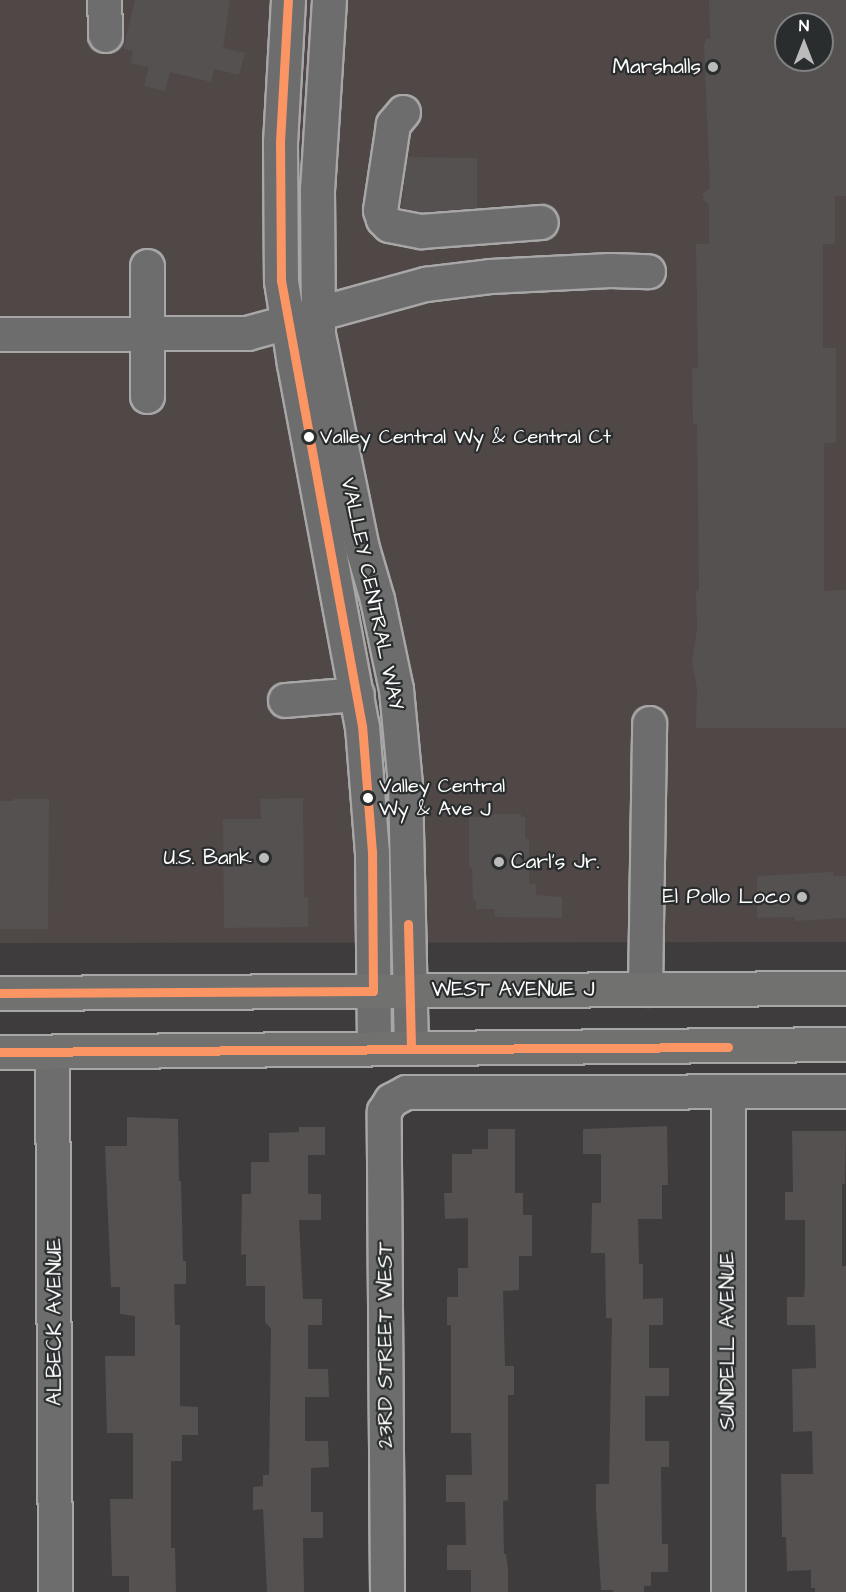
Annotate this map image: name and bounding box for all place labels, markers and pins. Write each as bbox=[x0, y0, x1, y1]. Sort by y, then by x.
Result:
place label: Marshalls bbox=[613, 54, 701, 80]
marker: Marshalls bbox=[706, 60, 720, 74]
place label: Valley Central Wy & Central Ct bbox=[320, 425, 611, 449]
marker: Valley Central Wy & Central Ct bbox=[303, 431, 315, 443]
place label: Valley Central Wy & Ave J bbox=[379, 774, 505, 821]
marker: Valley Central Wy & Ave J bbox=[362, 792, 374, 804]
place label: U.S. Bank bbox=[163, 845, 252, 871]
place label: Carl's Jr. bbox=[511, 849, 599, 875]
marker: U.S. Bank bbox=[257, 851, 271, 865]
marker: Carl's Jr. bbox=[492, 855, 506, 869]
place label: El Pollo Loco bbox=[662, 884, 790, 910]
marker: El Pollo Loco bbox=[795, 890, 809, 904]

